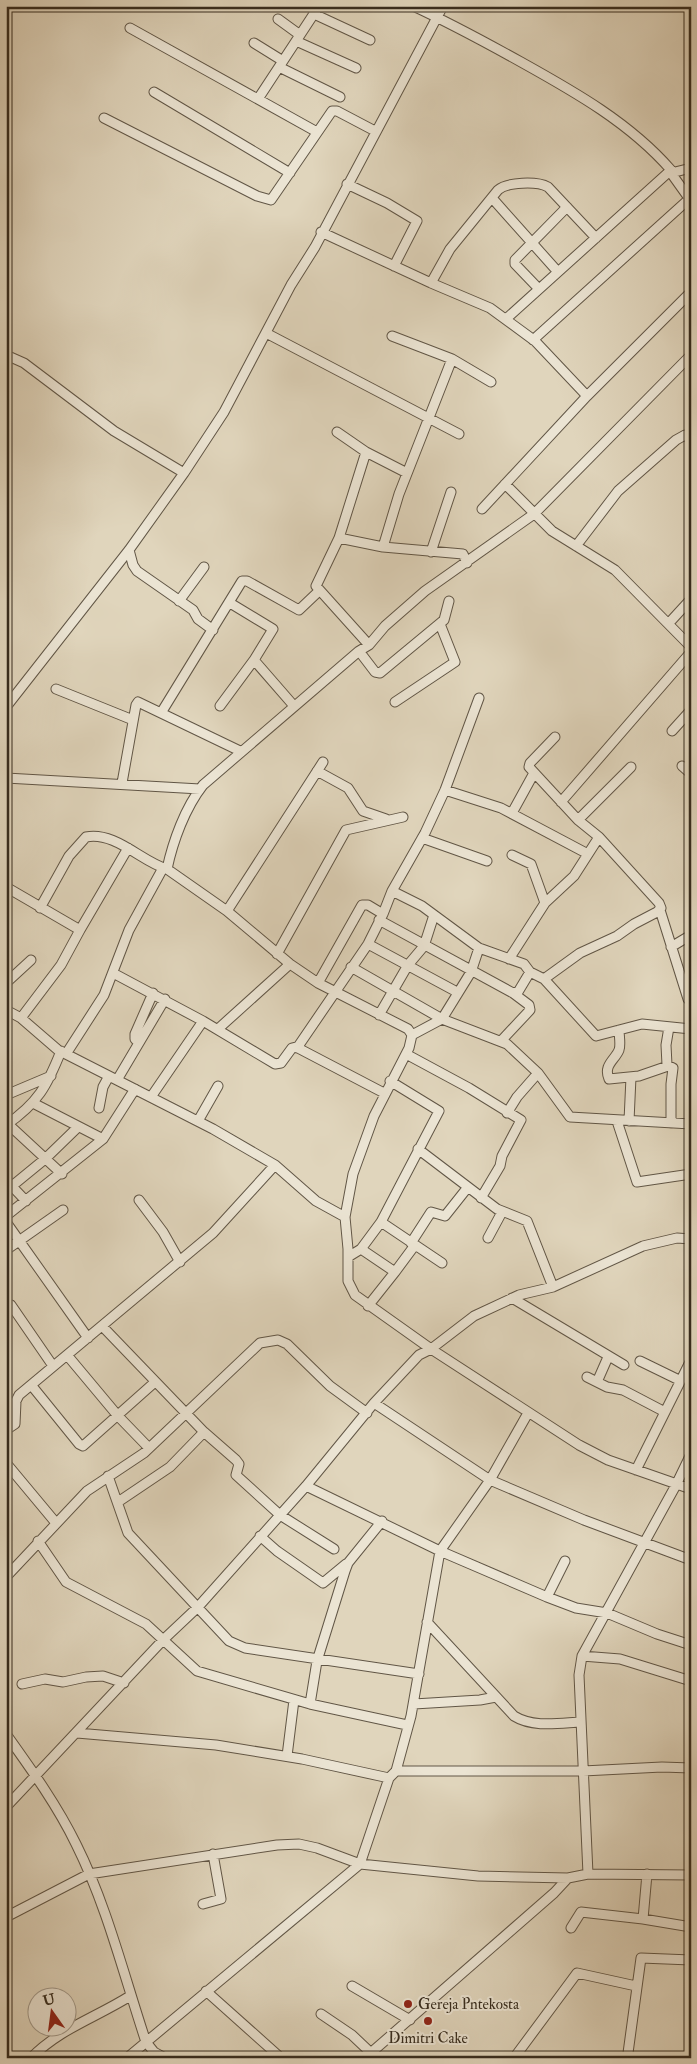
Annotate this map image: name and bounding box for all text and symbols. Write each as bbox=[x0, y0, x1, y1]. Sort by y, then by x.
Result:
north arrow bbox=[28, 1986, 78, 2036]
text: U bbox=[41, 1990, 57, 2010]
place label: Gereja Pntekosta bbox=[418, 1995, 520, 2014]
marker: Gereja Pntekosta bbox=[402, 1998, 414, 2010]
marker: Dimitri Cake bbox=[422, 2015, 434, 2027]
place label: Dimitri Cake bbox=[388, 2029, 468, 2048]

